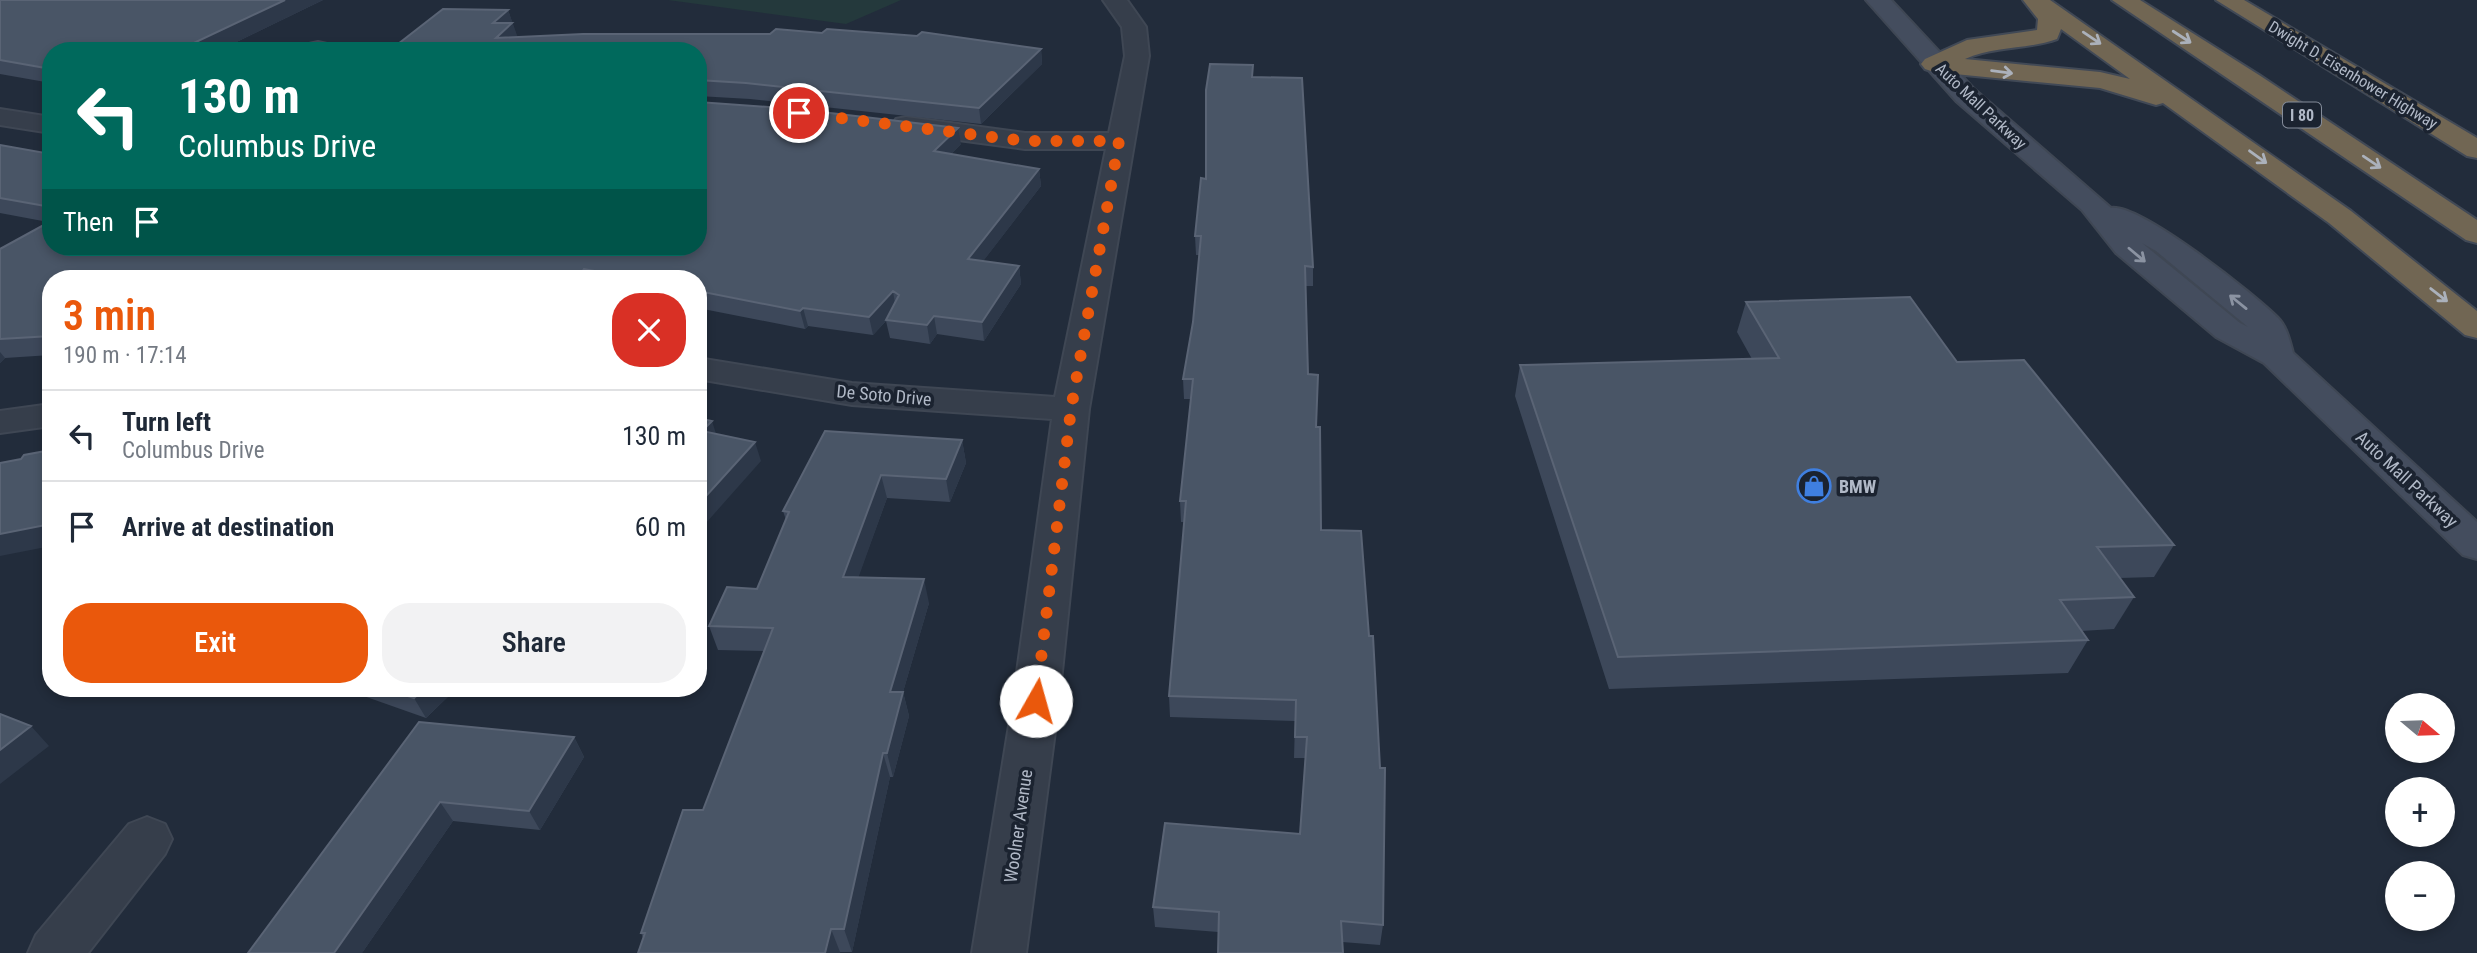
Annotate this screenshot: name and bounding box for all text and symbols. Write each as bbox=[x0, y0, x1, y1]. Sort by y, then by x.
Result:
street label: Dwight D. Eisenhower Highway bbox=[2265, 17, 2441, 133]
one-way arrow bbox=[2172, 29, 2191, 44]
one-way arrow bbox=[2082, 31, 2101, 45]
street label: Auto Mall Parkway bbox=[1932, 59, 2031, 153]
one-way arrow bbox=[1990, 66, 2013, 79]
text: 130 m bbox=[178, 68, 300, 125]
icon: left bbox=[63, 70, 154, 161]
pin bbox=[769, 83, 829, 143]
icon: arrive bbox=[780, 94, 818, 132]
road number: I 80 bbox=[2283, 102, 2321, 127]
text: Columbus Drive bbox=[178, 127, 376, 165]
one-way arrow bbox=[2248, 150, 2267, 164]
one-way arrow bbox=[2362, 155, 2381, 169]
icon: arrive bbox=[128, 203, 166, 241]
text: Then bbox=[63, 207, 114, 237]
one-way arrow bbox=[2128, 247, 2146, 263]
one-way arrow bbox=[2429, 288, 2447, 303]
text: 3 min bbox=[63, 291, 156, 340]
button: close bbox=[612, 293, 686, 367]
one-way arrow bbox=[2230, 294, 2248, 310]
text: 190 m · 17:14 bbox=[63, 342, 187, 369]
street label: De Soto Drive bbox=[836, 380, 932, 410]
text: Turn left bbox=[122, 407, 211, 437]
icon: left bbox=[63, 417, 101, 455]
text: 130 m bbox=[622, 421, 686, 451]
street label: Auto Mall Parkway bbox=[2352, 426, 2463, 532]
text: Columbus Drive bbox=[122, 437, 264, 464]
shop icon: BMW bbox=[1795, 467, 1833, 505]
place label: BMW bbox=[1839, 476, 1877, 497]
icon: arrive bbox=[63, 508, 101, 546]
text: Arrive at destination bbox=[122, 512, 334, 542]
text: 60 m bbox=[635, 512, 686, 542]
button: Exit bbox=[63, 603, 368, 683]
button: Share bbox=[382, 603, 686, 683]
position arrow bbox=[999, 664, 1073, 738]
north arrow bbox=[2385, 693, 2455, 763]
map controls bbox=[2385, 693, 2455, 931]
street label: Woolner Avenue bbox=[1000, 768, 1036, 884]
button: + bbox=[2385, 777, 2455, 847]
button: − bbox=[2385, 861, 2455, 931]

